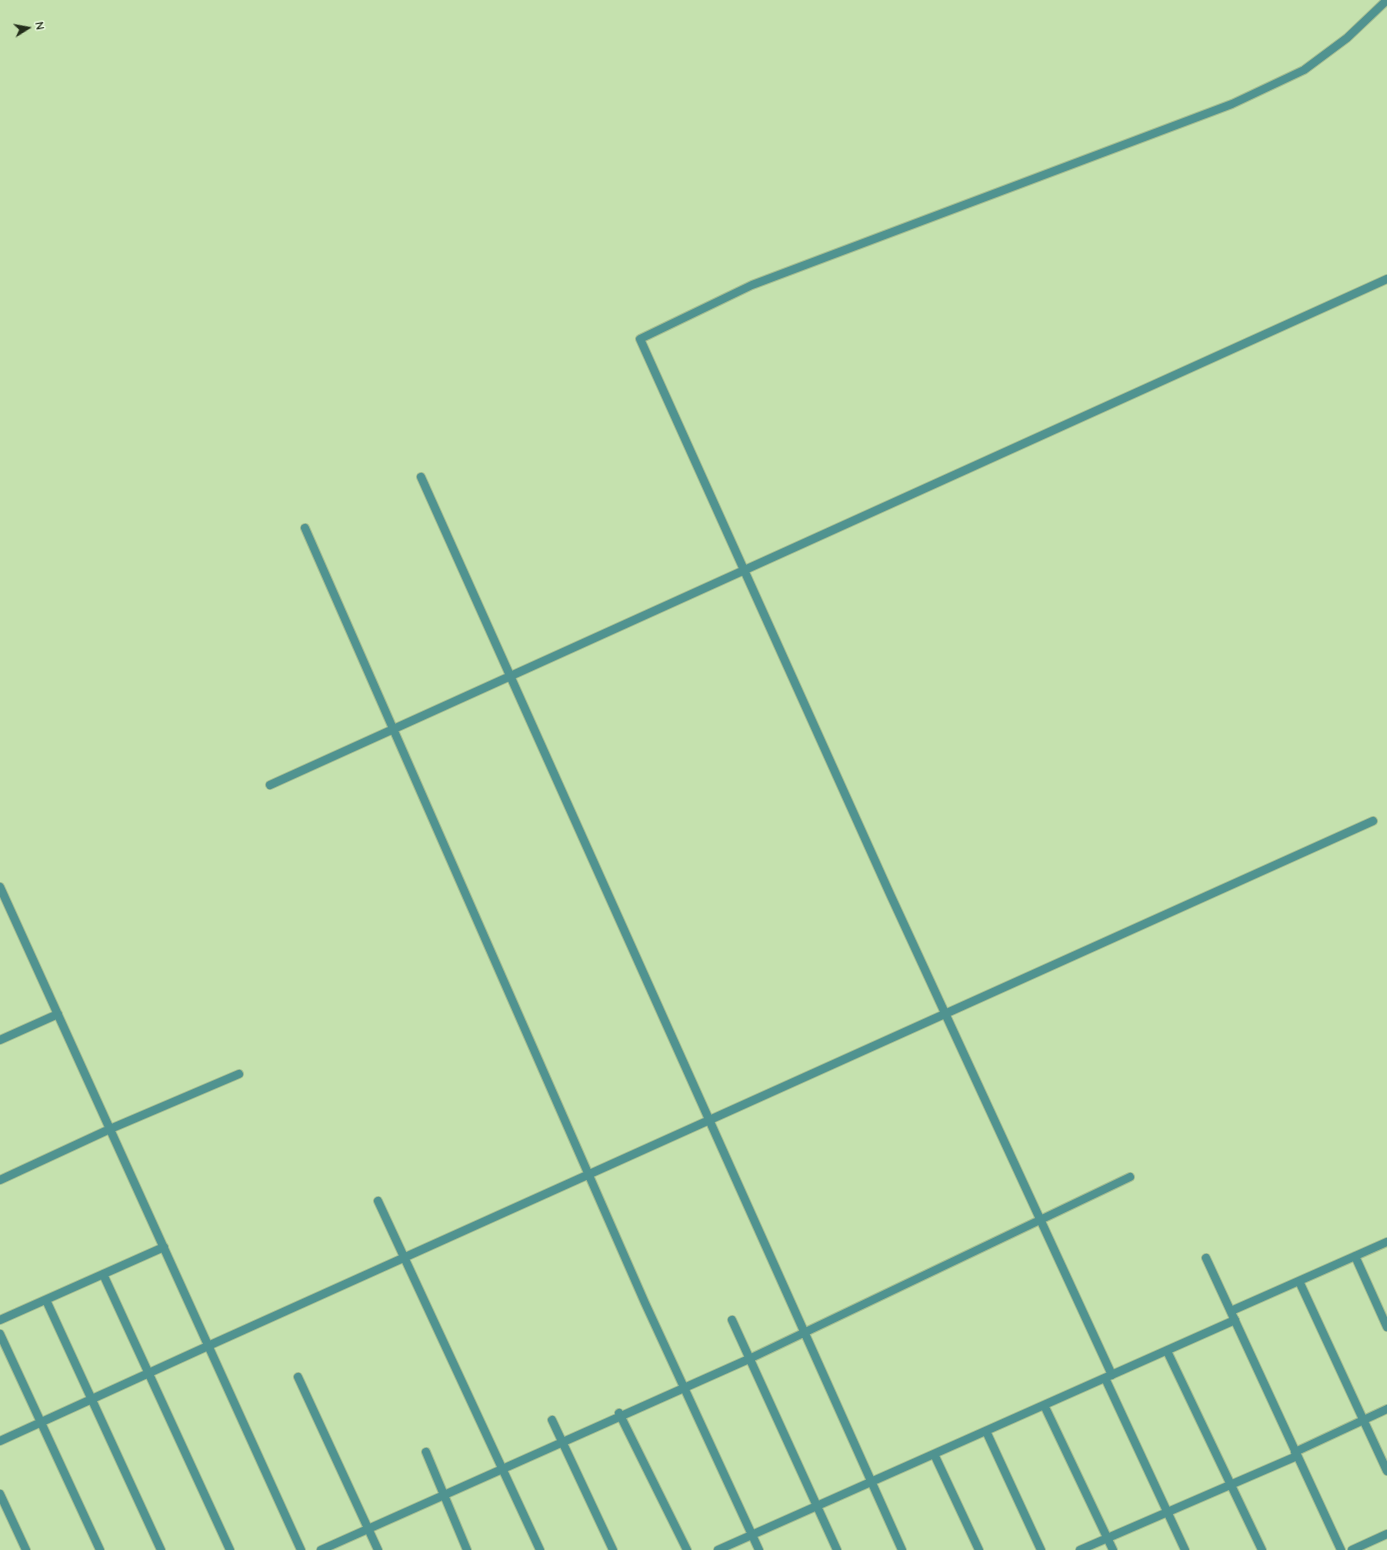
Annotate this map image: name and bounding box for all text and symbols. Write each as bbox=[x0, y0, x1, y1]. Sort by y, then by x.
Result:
north arrow bbox=[8, 8, 48, 48]
text: N bbox=[32, 20, 47, 31]

